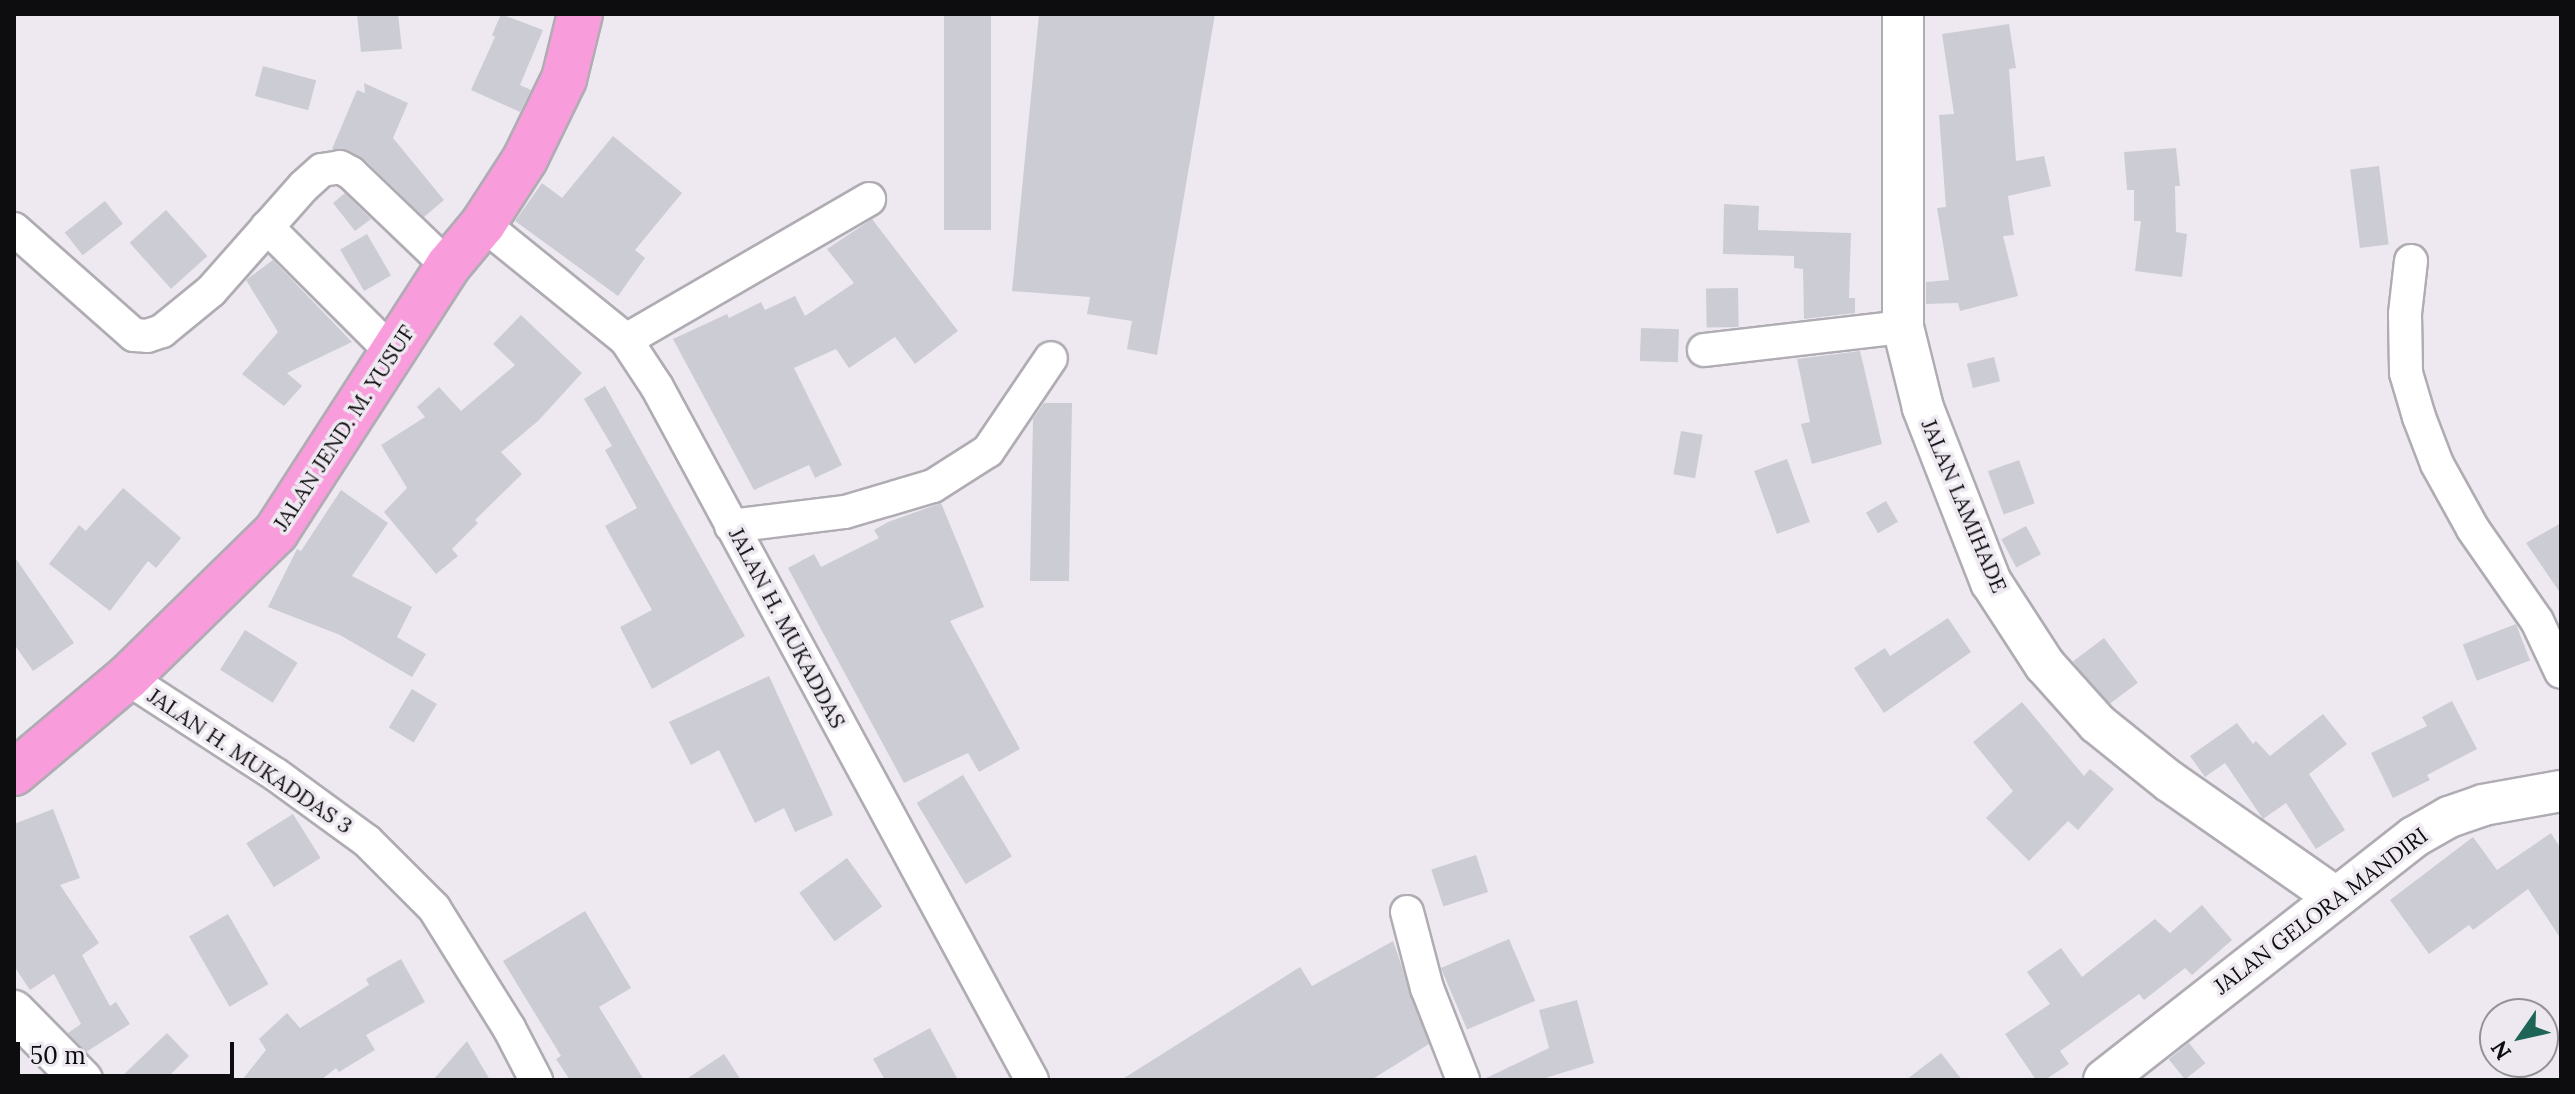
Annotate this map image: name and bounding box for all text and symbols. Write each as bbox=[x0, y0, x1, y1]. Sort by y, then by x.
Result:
street label: JALAN JEND. M. YUSUF bbox=[268, 320, 420, 536]
street label: JALAN LAMIHADE bbox=[1916, 415, 2012, 597]
street label: JALAN H. MUKADDAS bbox=[723, 523, 851, 733]
street label: JALAN H. MUKADDAS 3 bbox=[143, 683, 357, 839]
street label: JALAN GELORA MANDIRI bbox=[2209, 822, 2433, 1000]
north arrow bbox=[2479, 998, 2559, 1078]
scale bar bbox=[20, 1026, 238, 1076]
text: N bbox=[2484, 1035, 2517, 1065]
text: 50 m bbox=[30, 1040, 86, 1071]

